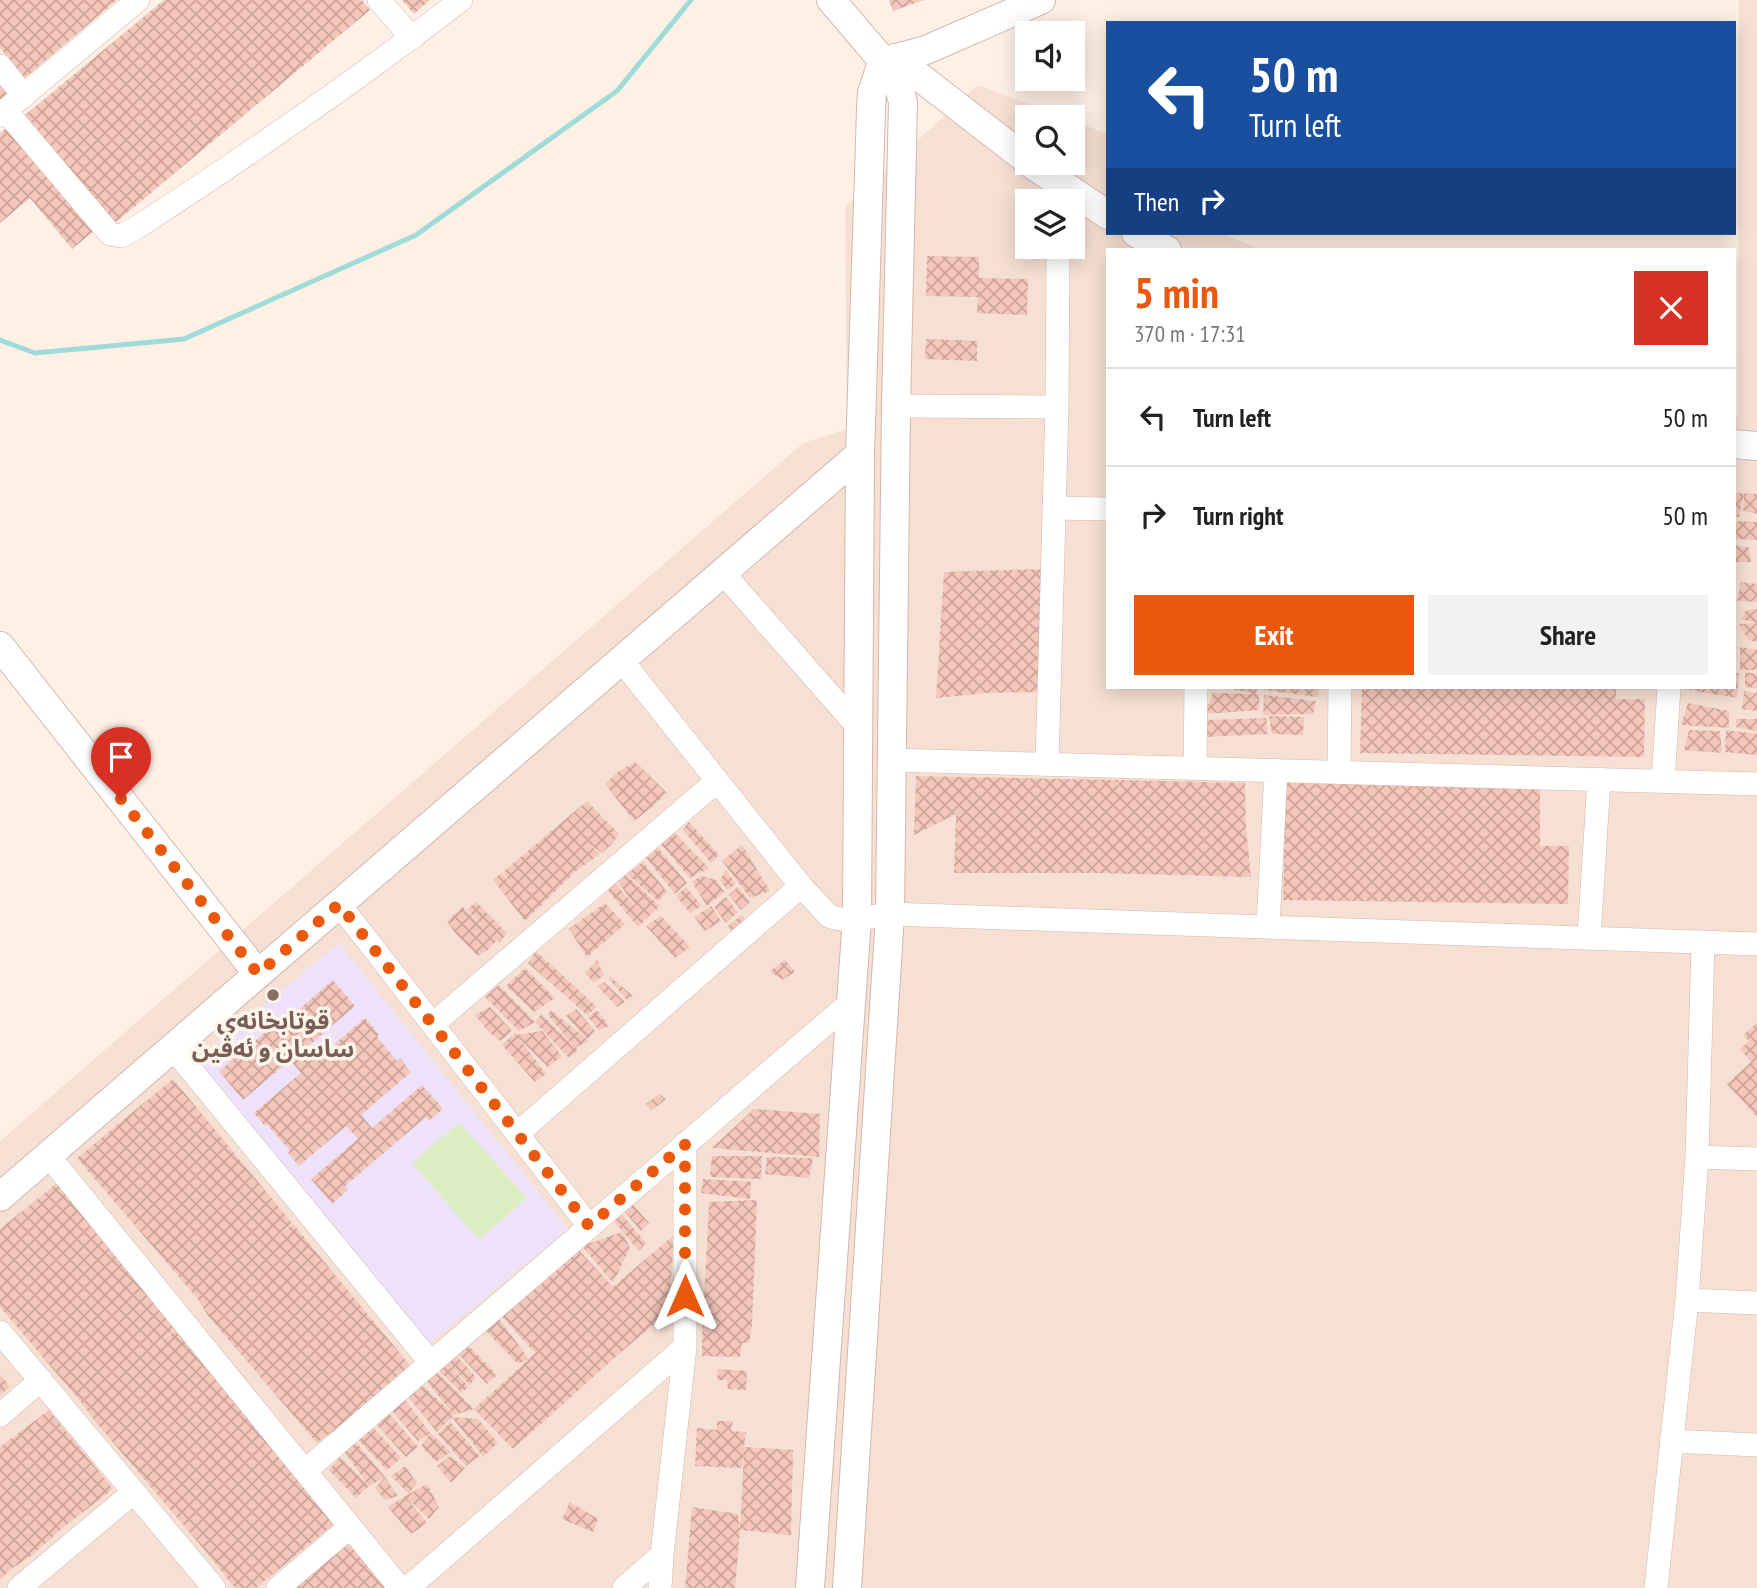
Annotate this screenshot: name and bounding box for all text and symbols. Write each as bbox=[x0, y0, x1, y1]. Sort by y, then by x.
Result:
map controls bbox=[1015, 21, 1085, 259]
button: sound bbox=[1015, 21, 1085, 91]
text: 50 m bbox=[1249, 42, 1338, 106]
icon: left bbox=[1134, 49, 1225, 140]
text: Turn left bbox=[1249, 104, 1341, 146]
button: search bbox=[1015, 105, 1085, 175]
icon: right bbox=[1193, 182, 1231, 220]
text: Then bbox=[1134, 185, 1179, 218]
button: layers bbox=[1015, 189, 1085, 259]
text: 5 min bbox=[1134, 265, 1219, 320]
button: close bbox=[1634, 271, 1708, 345]
text: 370 m · 17:31 bbox=[1134, 319, 1246, 348]
icon: left bbox=[1134, 398, 1172, 436]
text: Turn left bbox=[1193, 401, 1271, 434]
text: 50 m bbox=[1662, 401, 1708, 434]
icon: right bbox=[1134, 496, 1172, 534]
text: Turn right bbox=[1193, 499, 1284, 532]
text: 50 m bbox=[1662, 499, 1708, 532]
button: Exit bbox=[1134, 595, 1414, 675]
button: Share bbox=[1428, 595, 1708, 675]
pin bbox=[91, 727, 151, 799]
icon: arrive bbox=[102, 738, 140, 776]
marker: قوتابخانەی ساسان و ئەڤین bbox=[265, 987, 281, 1003]
place label: قوتابخانەی ساسان و ئەڤین bbox=[192, 1005, 354, 1064]
position arrow bbox=[648, 1259, 722, 1333]

